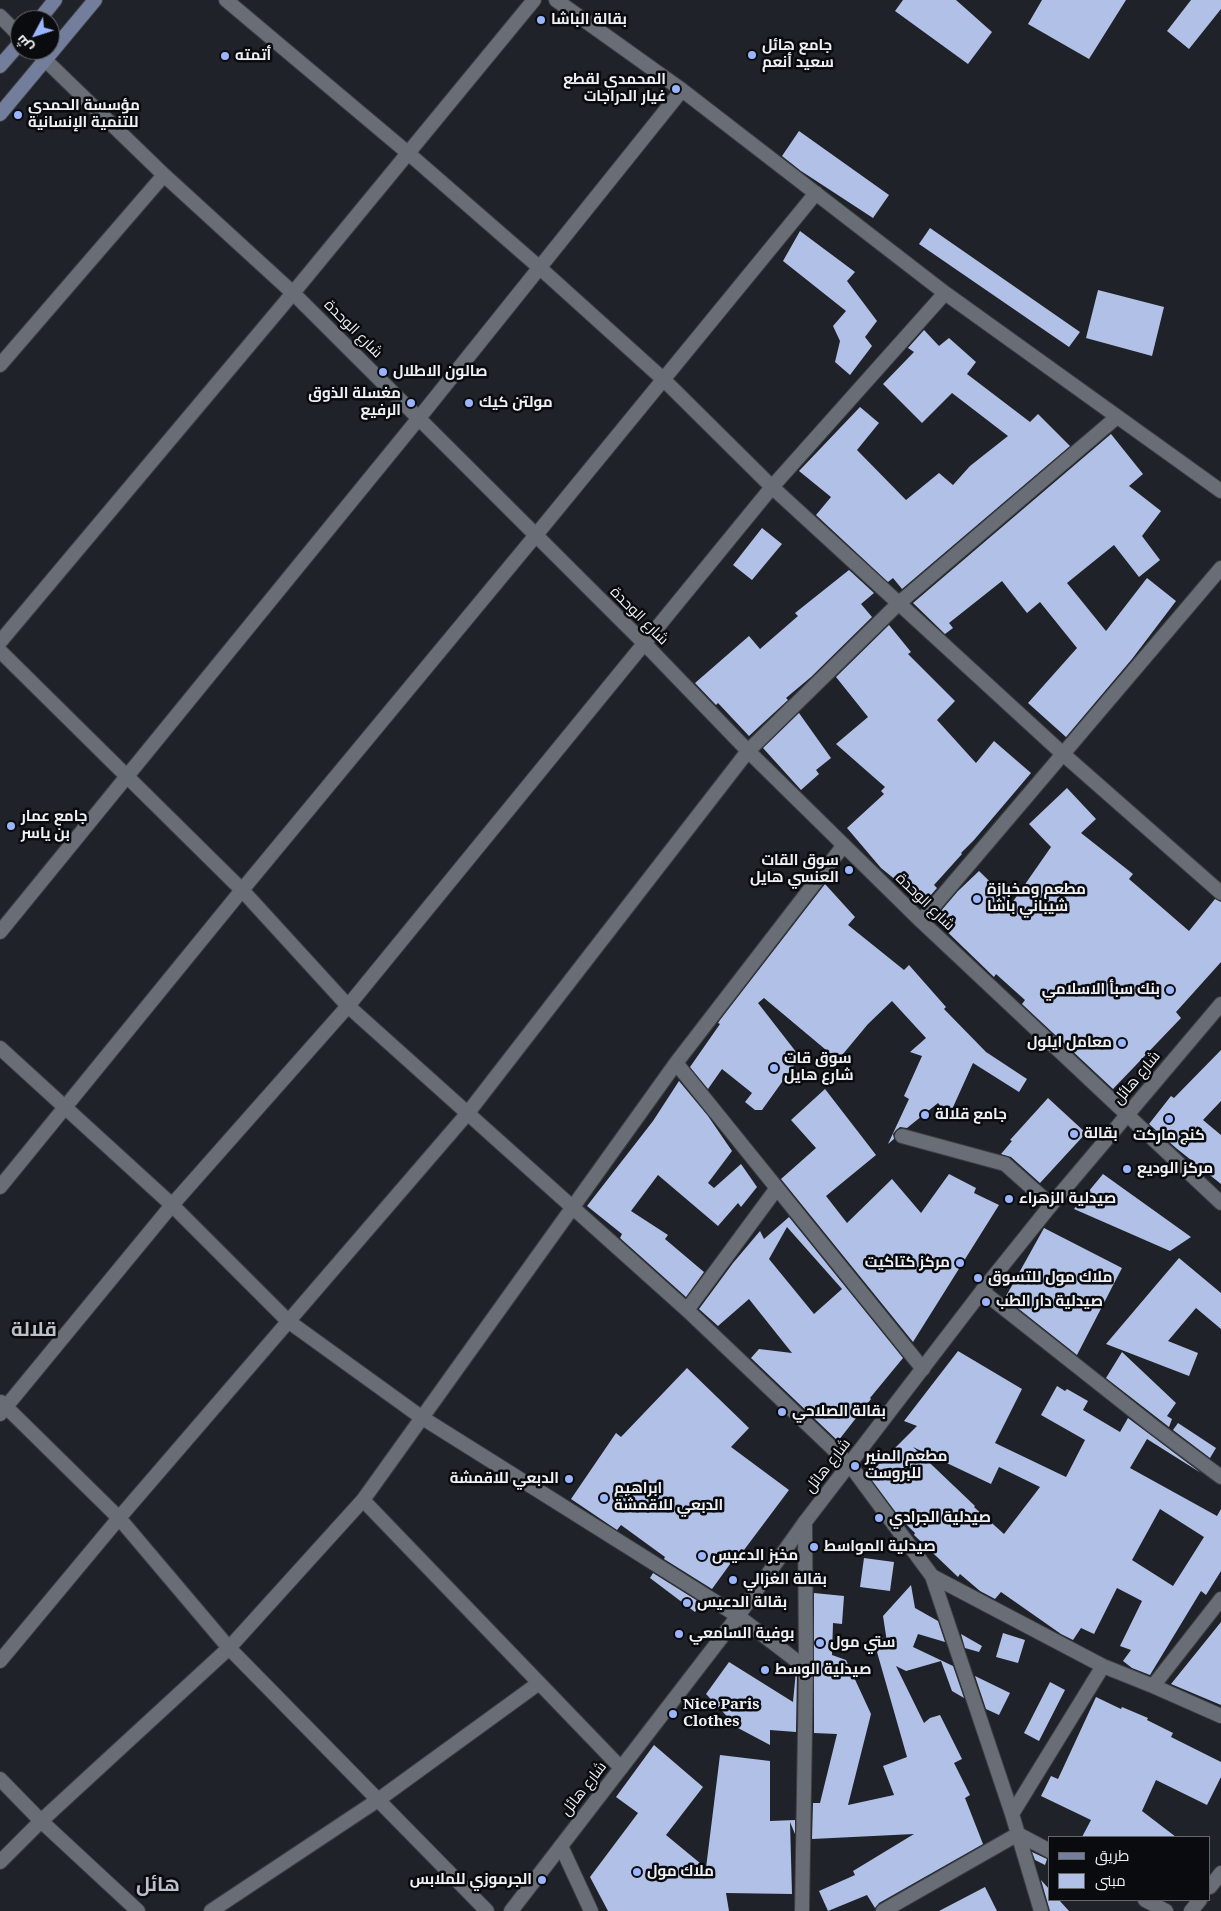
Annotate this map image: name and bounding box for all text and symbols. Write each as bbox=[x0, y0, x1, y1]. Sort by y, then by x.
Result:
north arrow bbox=[10, 10, 60, 60]
place label: بقالة الباشا bbox=[551, 11, 627, 29]
marker: بقالة الباشا bbox=[535, 14, 547, 26]
text: ش bbox=[11, 31, 37, 57]
place label: جامع هائل سعيد أنعم bbox=[762, 37, 834, 72]
place label: أتمته bbox=[235, 47, 271, 65]
marker: جامع هائل سعيد أنعم bbox=[746, 49, 758, 61]
marker: أتمته bbox=[219, 50, 231, 62]
place label: المحمدي لقطع غيار الدراجات bbox=[563, 71, 666, 106]
marker: المحمدي لقطع غيار الدراجات bbox=[670, 83, 682, 95]
place label: مؤسسة الحمدي للتنمية الإنسانية bbox=[28, 97, 140, 132]
marker: مؤسسة الحمدي للتنمية الإنسانية bbox=[12, 109, 24, 121]
street label: شارع الوحدة bbox=[320, 296, 386, 362]
place label: صالون الاطلال bbox=[393, 363, 487, 381]
marker: صالون الاطلال bbox=[377, 366, 389, 378]
place label: مغسلة الذوق الرفيع bbox=[308, 385, 401, 420]
place label: مولتن كيك bbox=[479, 394, 553, 412]
marker: مغسلة الذوق الرفيع bbox=[405, 397, 417, 409]
marker: مولتن كيك bbox=[463, 397, 475, 409]
street label: شارع الوحدة bbox=[606, 583, 672, 649]
place label: جامع عمار بن ياسر bbox=[21, 808, 87, 843]
marker: جامع عمار بن ياسر bbox=[5, 820, 17, 832]
place label: سوق القات العنسي هايل bbox=[750, 852, 839, 887]
marker: سوق القات العنسي هايل bbox=[843, 864, 855, 876]
street label: شارع الوحدة bbox=[892, 870, 958, 934]
place label: مطعم ومخبازة شيباني باشا bbox=[987, 881, 1086, 916]
marker: مطعم ومخبازة شيباني باشا bbox=[971, 893, 983, 905]
place label: بنك سبأ الاسلامي bbox=[1042, 981, 1160, 999]
marker: بنك سبأ الاسلامي bbox=[1164, 984, 1176, 996]
place label: معامل ايلول bbox=[1027, 1034, 1112, 1052]
marker: معامل ايلول bbox=[1116, 1037, 1128, 1049]
street label: شارع هائل bbox=[1110, 1048, 1164, 1108]
place label: سوق قات شارع هايل bbox=[784, 1050, 854, 1085]
marker: سوق قات شارع هايل bbox=[768, 1062, 780, 1074]
place label: جامع قلالة bbox=[935, 1106, 1007, 1124]
marker: جامع قلالة bbox=[919, 1109, 931, 1121]
marker: كنج ماركت bbox=[1163, 1113, 1175, 1125]
place label: بقالة bbox=[1084, 1125, 1118, 1143]
place label: كنج ماركت bbox=[1133, 1127, 1205, 1145]
marker: بقالة bbox=[1068, 1128, 1080, 1140]
place label: مركز الوديع bbox=[1137, 1160, 1213, 1178]
marker: مركز الوديع bbox=[1121, 1163, 1133, 1175]
place label: صيدلية الزهراء bbox=[1019, 1190, 1116, 1208]
marker: صيدلية الزهراء bbox=[1003, 1193, 1015, 1205]
place label: مركز كتاكيت bbox=[865, 1254, 950, 1272]
marker: مركز كتاكيت bbox=[954, 1257, 966, 1269]
place label: ملاك مول للتسوق bbox=[988, 1269, 1112, 1287]
marker: ملاك مول للتسوق bbox=[972, 1272, 984, 1284]
place label: صيدلية دار الطب bbox=[996, 1293, 1103, 1311]
marker: صيدلية دار الطب bbox=[980, 1296, 992, 1308]
district label: قلالة bbox=[11, 1318, 57, 1342]
place label: بقالة الصلاحي bbox=[792, 1403, 886, 1421]
marker: بقالة الصلاحي bbox=[776, 1406, 788, 1418]
street label: شارع هائل bbox=[801, 1435, 855, 1497]
place label: مطعم المنير للبروست bbox=[865, 1448, 947, 1483]
marker: مطعم المنير للبروست bbox=[849, 1460, 861, 1472]
place label: الدبعي للاقمشة bbox=[450, 1470, 559, 1488]
marker: الدبعي للاقمشة bbox=[563, 1473, 575, 1485]
place label: ابراهيم الدبعي للاقمشة bbox=[614, 1480, 723, 1515]
marker: ابراهيم الدبعي للاقمشة bbox=[598, 1492, 610, 1504]
place label: صيدلية الجرادي bbox=[889, 1509, 991, 1527]
marker: صيدلية الجرادي bbox=[873, 1512, 885, 1524]
place label: صيدلية المواسط bbox=[824, 1538, 936, 1556]
marker: صيدلية المواسط bbox=[808, 1541, 820, 1553]
place label: مخبز الدعيس bbox=[712, 1547, 798, 1565]
marker: مخبز الدعيس bbox=[696, 1550, 708, 1562]
place label: بقالة الغزالي bbox=[743, 1571, 827, 1589]
marker: بقالة الغزالي bbox=[727, 1574, 739, 1586]
place label: بقالة الدعيس bbox=[697, 1594, 787, 1612]
marker: بقالة الدعيس bbox=[681, 1597, 693, 1609]
place label: بوفية السامعي bbox=[689, 1625, 794, 1643]
marker: بوفية السامعي bbox=[673, 1628, 685, 1640]
place label: ستي مول bbox=[830, 1634, 895, 1652]
marker: ستي مول bbox=[814, 1637, 826, 1649]
place label: صيدلية الوسط bbox=[775, 1661, 871, 1679]
marker: صيدلية الوسط bbox=[759, 1664, 771, 1676]
place label: Nice Paris Clothes bbox=[683, 1696, 759, 1731]
marker: Nice Paris Clothes bbox=[667, 1708, 679, 1720]
street label: شارع هائل bbox=[557, 1758, 611, 1820]
legend bbox=[1048, 1836, 1211, 1901]
text: طريق bbox=[1095, 1845, 1129, 1865]
place label: ملاك مول bbox=[647, 1863, 714, 1881]
marker: ملاك مول bbox=[631, 1866, 643, 1878]
text: مبنى bbox=[1095, 1870, 1126, 1890]
place label: الجرموزي للملابس bbox=[410, 1871, 532, 1889]
district label: هائل bbox=[136, 1873, 180, 1897]
marker: الجرموزي للملابس bbox=[536, 1874, 548, 1886]

